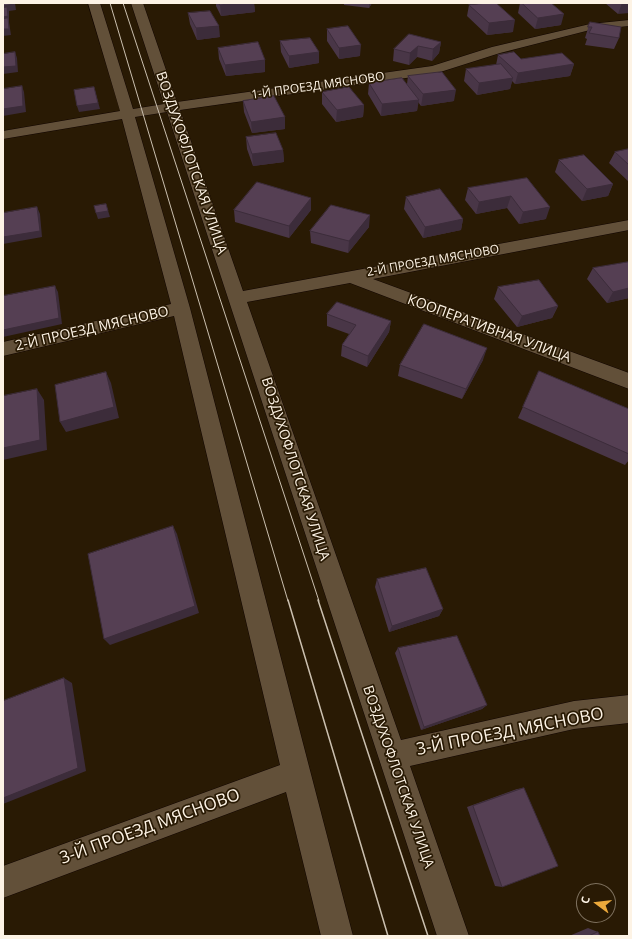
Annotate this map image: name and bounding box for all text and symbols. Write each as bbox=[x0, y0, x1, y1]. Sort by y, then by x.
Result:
street label: ВОЗДУХОФЛОТСКАЯ УЛИЦА bbox=[152, 70, 230, 256]
street label: 1-Й ПРОЕЗД МЯСНОВО bbox=[250, 70, 386, 102]
street label: 2-Й ПРОЕЗД МЯСНОВО bbox=[366, 242, 500, 280]
street label: КООПЕРАТИВНАЯ УЛИЦА bbox=[405, 292, 573, 366]
street label: 2-Й ПРОЕЗД МЯСНОВО bbox=[14, 303, 170, 355]
street label: ВОЗДУХОФЛОТСКАЯ УЛИЦА bbox=[257, 375, 333, 563]
street label: ВОЗДУХОФЛОТСКАЯ УЛИЦА bbox=[359, 684, 437, 870]
street label: 3-Й ПРОЕЗД МЯСНОВО bbox=[415, 704, 605, 760]
street label: 3-Й ПРОЕЗД МЯСНОВО bbox=[57, 785, 243, 869]
north arrow bbox=[576, 883, 616, 923]
text: С bbox=[577, 895, 593, 905]

